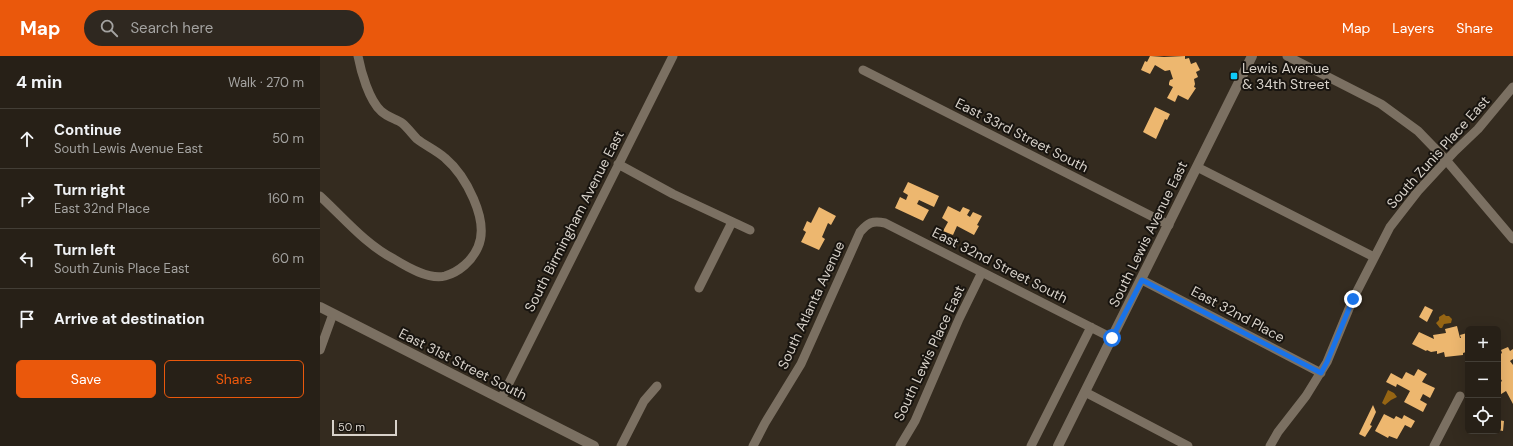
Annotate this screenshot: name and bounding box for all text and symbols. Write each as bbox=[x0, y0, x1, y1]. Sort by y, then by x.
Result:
search box bbox=[84, 10, 364, 46]
text: Map bbox=[20, 16, 60, 41]
icon: search bbox=[98, 17, 120, 39]
text: Search here bbox=[130, 18, 213, 38]
text: Map bbox=[1342, 19, 1370, 37]
text: Layers bbox=[1392, 19, 1434, 37]
text: Share bbox=[1456, 19, 1493, 37]
place label: Lewis Avenue & 34th Street bbox=[1242, 59, 1330, 93]
text: 4 min bbox=[16, 71, 62, 93]
marker: Lewis Avenue & 34th Street bbox=[1229, 71, 1239, 81]
text: Walk · 270 m bbox=[228, 74, 304, 91]
street label: South Zunis Place East bbox=[1383, 92, 1493, 212]
street label: East 33rd Street South bbox=[953, 94, 1091, 176]
text: Continue bbox=[54, 120, 122, 140]
street label: South Birmingham Avenue East bbox=[520, 127, 628, 315]
icon: ahead bbox=[16, 128, 38, 150]
text: 50 m bbox=[272, 130, 304, 147]
text: South Lewis Avenue East bbox=[54, 140, 203, 157]
street label: South Lewis Avenue East bbox=[1105, 158, 1191, 310]
text: Turn right bbox=[54, 180, 125, 200]
icon: right bbox=[16, 188, 38, 210]
text: 160 m bbox=[268, 190, 304, 207]
text: East 32nd Place bbox=[54, 200, 150, 217]
street label: East 32nd Street South bbox=[929, 223, 1071, 307]
street label: South Atlanta Avenue bbox=[773, 238, 849, 372]
text: Turn left bbox=[54, 240, 115, 260]
icon: left bbox=[16, 248, 38, 270]
text: 60 m bbox=[272, 250, 304, 267]
text: South Zunis Place East bbox=[54, 260, 189, 277]
street label: South Lewis Place East bbox=[890, 282, 968, 424]
street label: East 32nd Place bbox=[1188, 282, 1288, 346]
route end bbox=[1344, 290, 1362, 308]
icon: arrive bbox=[16, 308, 38, 330]
text: Arrive at destination bbox=[54, 309, 205, 329]
street label: East 31st Street South bbox=[396, 324, 530, 404]
map controls bbox=[1465, 326, 1501, 434]
button: + bbox=[1465, 326, 1501, 362]
route start bbox=[1103, 329, 1121, 347]
button: Save bbox=[16, 360, 156, 398]
button: Share bbox=[164, 360, 304, 398]
button: − bbox=[1465, 362, 1501, 398]
button: locate bbox=[1465, 398, 1501, 434]
scale bar bbox=[332, 418, 397, 437]
text: 50 m bbox=[338, 420, 365, 434]

